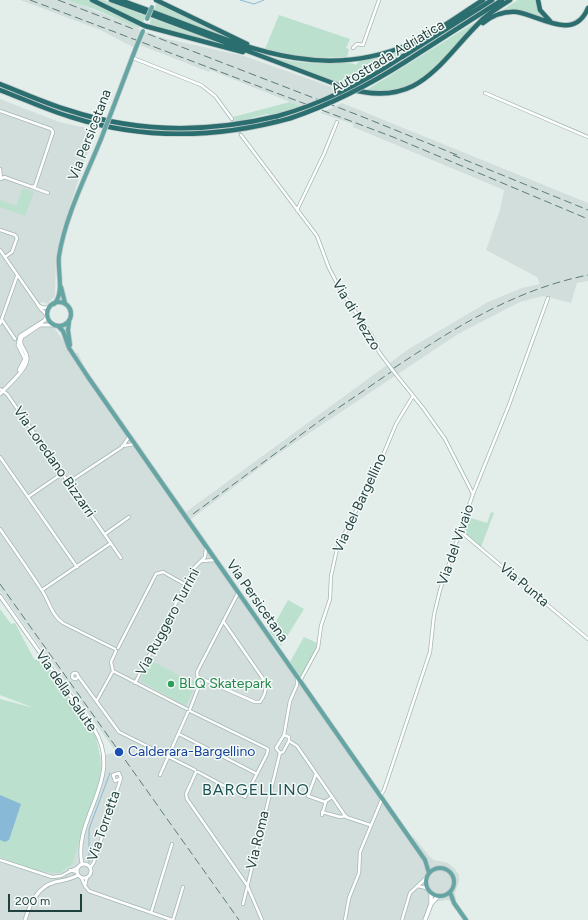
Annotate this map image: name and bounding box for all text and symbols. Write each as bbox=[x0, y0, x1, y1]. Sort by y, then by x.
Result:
street label: Autostrada Adriatica bbox=[328, 17, 448, 97]
street label: Via Persicetana bbox=[65, 87, 115, 183]
street label: Via di Mezzo bbox=[328, 276, 384, 354]
street label: Via Loredano Bizzarri bbox=[9, 403, 99, 521]
street label: Via del Bargellino bbox=[330, 451, 390, 555]
street label: Via del Vivaio bbox=[434, 502, 478, 588]
street label: Via Persicetana bbox=[223, 557, 291, 645]
street label: Via Punta bbox=[496, 559, 552, 611]
street label: Via Ruggero Turrini bbox=[133, 565, 203, 679]
street label: Via della Salute bbox=[32, 647, 100, 735]
place label: BLQ Skatepark bbox=[179, 676, 271, 692]
marker: BLQ Skatepark bbox=[166, 679, 176, 689]
place label: Calderara-Bargellino bbox=[128, 744, 255, 760]
marker: Calderara-Bargellino bbox=[113, 746, 125, 758]
district label: BARGELLINO bbox=[202, 780, 310, 800]
street label: Via Torretta bbox=[84, 789, 124, 863]
street label: Via Roma bbox=[243, 809, 273, 871]
scale bar bbox=[10, 886, 84, 912]
text: 200 m bbox=[15, 894, 50, 908]

